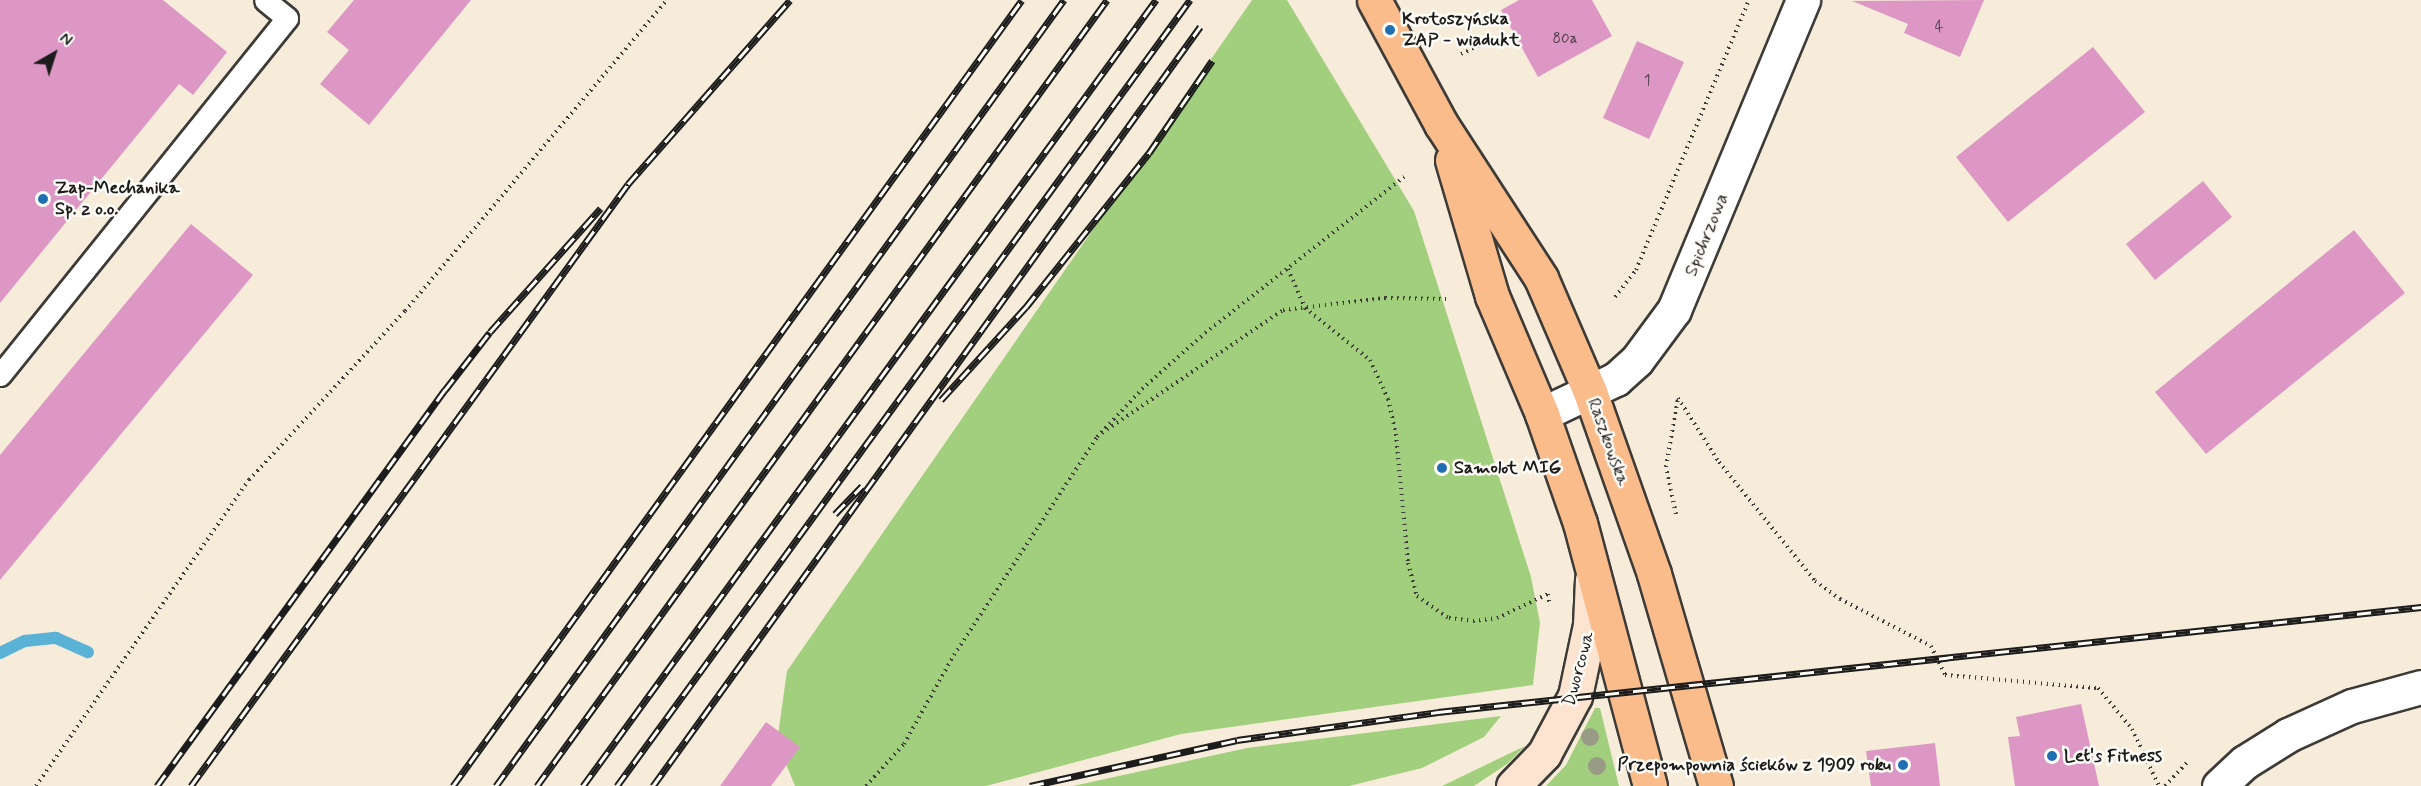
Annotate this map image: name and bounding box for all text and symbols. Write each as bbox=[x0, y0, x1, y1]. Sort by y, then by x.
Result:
place label: Krotoszyńska ZAP - wiadukt bbox=[1402, 9, 1520, 52]
house number: 4 bbox=[1935, 19, 1943, 37]
marker: Krotoszyńska ZAP - wiadukt bbox=[1383, 23, 1397, 37]
north arrow bbox=[24, 24, 84, 84]
text: N bbox=[55, 28, 76, 51]
house number: 80a bbox=[1553, 31, 1577, 49]
house number: 1 bbox=[1644, 73, 1650, 91]
place label: Zap-Mechanika Sp. z o.o. bbox=[55, 178, 180, 220]
street label: Spichrzowa bbox=[1681, 190, 1733, 280]
marker: Zap-Mechanika Sp. z o.o. bbox=[36, 192, 50, 206]
street label: Raszkowska bbox=[1582, 395, 1634, 489]
place label: Samolot MIG bbox=[1454, 457, 1560, 479]
marker: Samolot MIG bbox=[1435, 461, 1449, 475]
street label: Dworcowa bbox=[1559, 629, 1599, 709]
place label: Let's Fitness bbox=[2064, 745, 2165, 767]
marker: Let's Fitness bbox=[2045, 749, 2059, 763]
place label: Przepompownia ścieków z 1909 roku bbox=[1618, 754, 1891, 776]
marker: Przepompownia ścieków z 1909 roku bbox=[1896, 758, 1910, 772]

